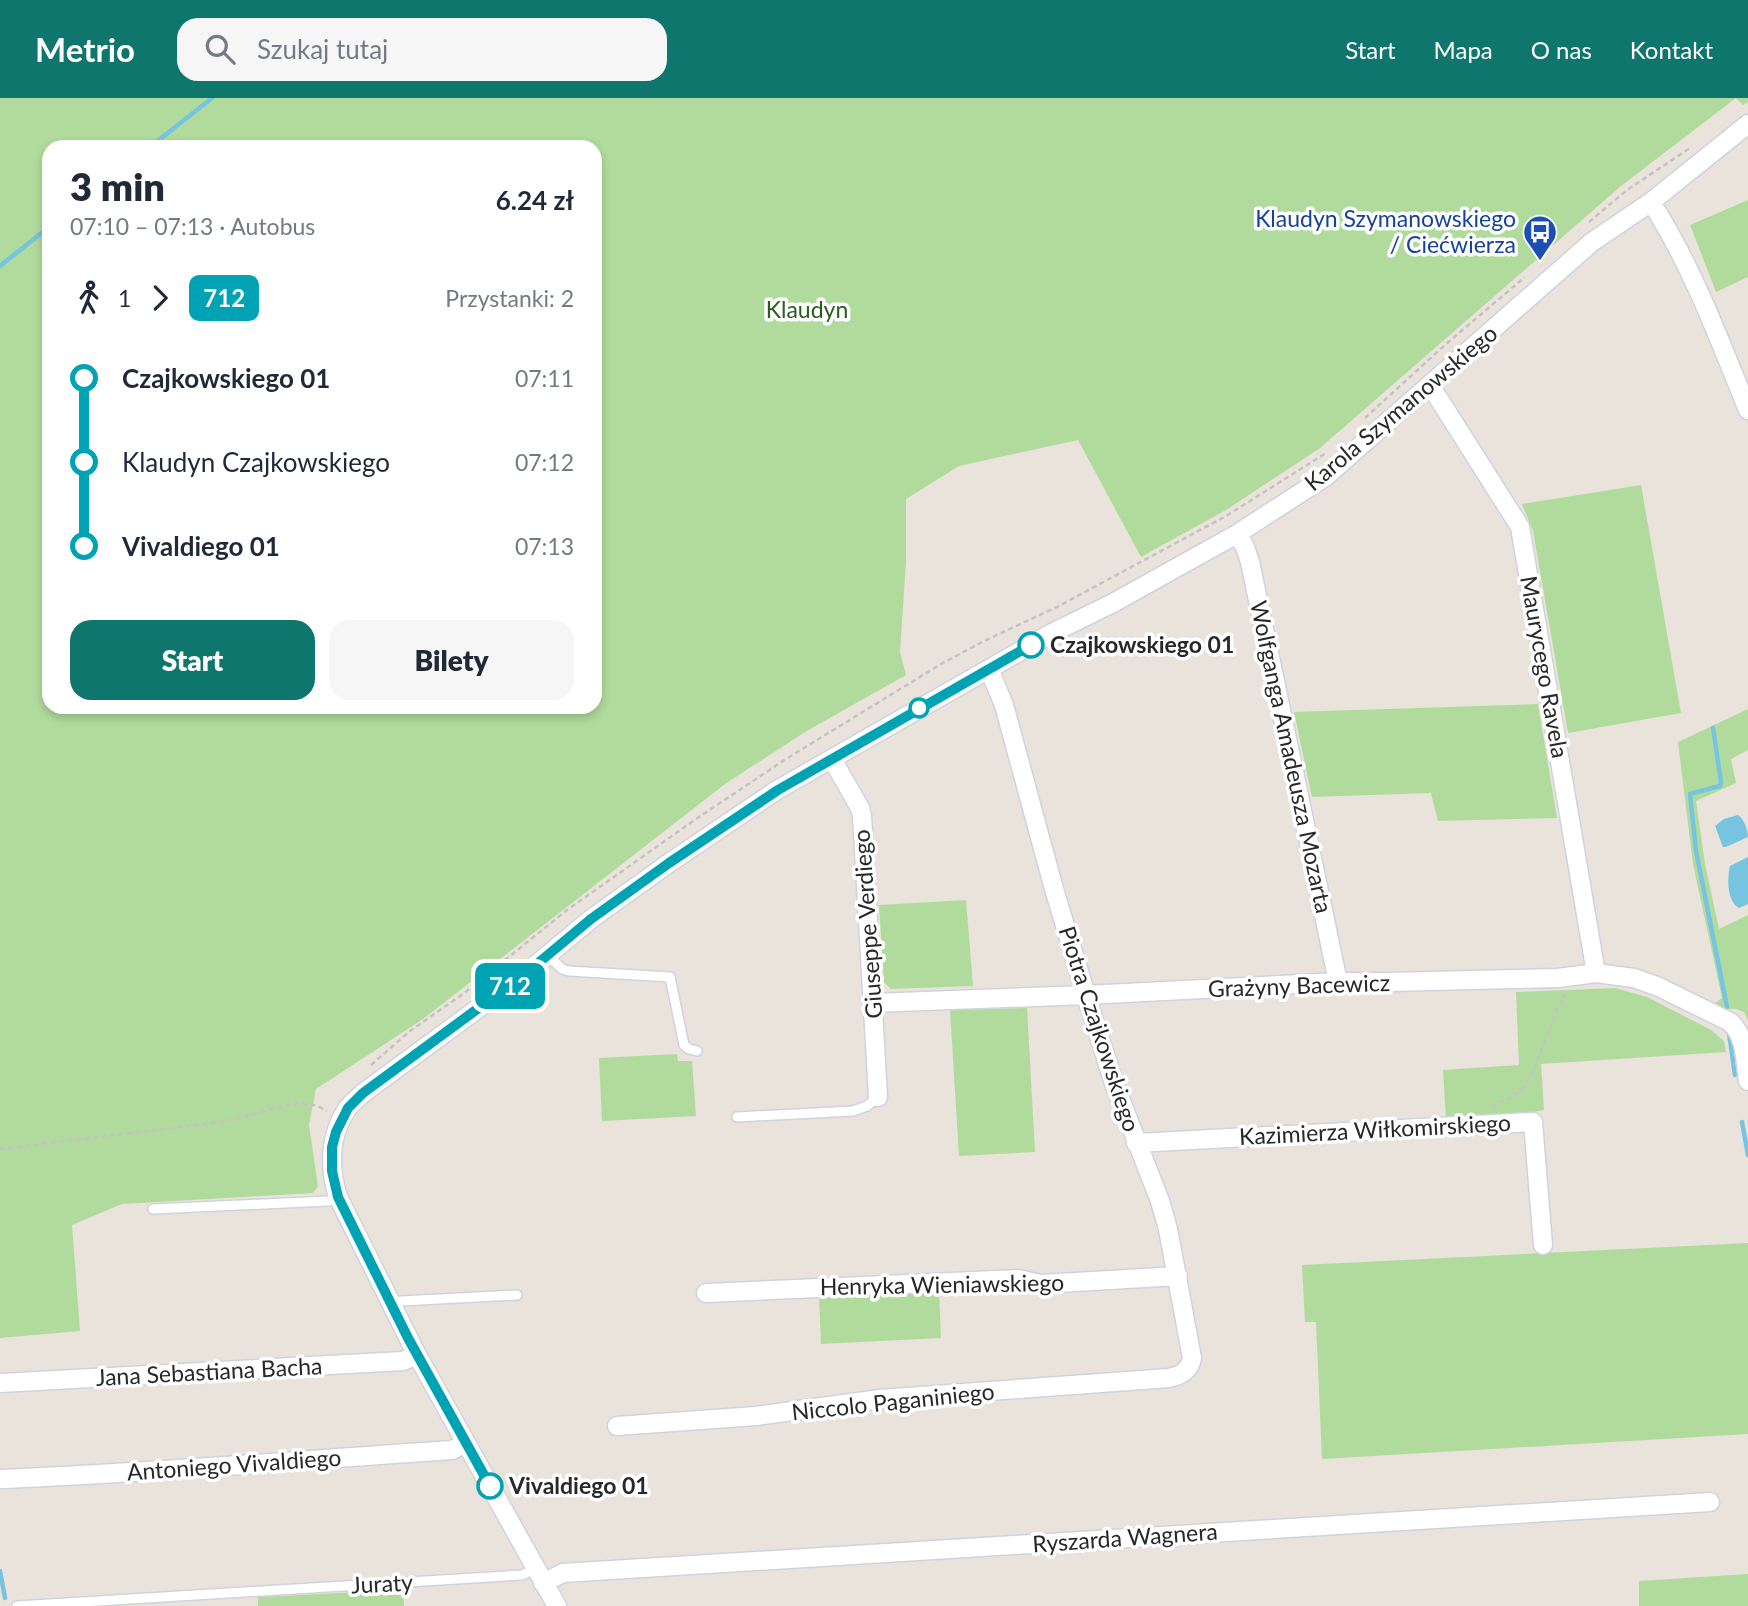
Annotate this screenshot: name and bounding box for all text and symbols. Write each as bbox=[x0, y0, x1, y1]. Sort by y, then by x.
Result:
search box bbox=[177, 18, 667, 81]
text: Metrio bbox=[35, 29, 135, 69]
icon: search bbox=[201, 30, 239, 68]
text: Szukaj tutaj bbox=[257, 33, 388, 65]
text: Start bbox=[1345, 35, 1396, 64]
text: Mapa bbox=[1434, 35, 1493, 64]
text: O nas bbox=[1531, 35, 1592, 64]
text: Kontakt bbox=[1630, 35, 1713, 64]
text: 3 min bbox=[70, 163, 165, 209]
text: 6.24 zł bbox=[496, 184, 574, 216]
place label: Klaudyn Szymanowskiego / Ciećwierza bbox=[1255, 204, 1516, 258]
text: 07:10 – 07:13 · Autobus bbox=[70, 212, 315, 240]
bus stop icon: Klaudyn Szymanowskiego / Ciećwierza bbox=[1521, 213, 1559, 262]
icon: walk bbox=[70, 279, 108, 317]
icon: forward bbox=[141, 279, 179, 317]
text: 712 bbox=[203, 283, 245, 312]
text: 1 bbox=[118, 284, 131, 312]
text: Przystanki: 2 bbox=[445, 284, 574, 312]
park label: Klaudyn bbox=[766, 295, 848, 323]
street label: Karola Szymanowskiego bbox=[1298, 318, 1502, 496]
text: Czajkowskiego 01 bbox=[122, 362, 330, 394]
text: 07:11 bbox=[515, 364, 574, 392]
text: Klaudyn Czajkowskiego bbox=[122, 446, 390, 478]
text: 07:12 bbox=[515, 448, 574, 476]
text: Vivaldiego 01 bbox=[122, 530, 280, 562]
text: 07:13 bbox=[515, 532, 574, 560]
street label: Maurycego Ravela bbox=[1515, 573, 1575, 760]
street label: Wolfganga Amadeusza Mozarta bbox=[1245, 598, 1339, 916]
button: Start bbox=[70, 620, 315, 700]
button: Bilety bbox=[329, 620, 574, 700]
place label: Czajkowskiego 01 bbox=[1050, 630, 1234, 658]
marker: Czajkowskiego 01 bbox=[1018, 632, 1044, 658]
unlabelled marker bbox=[909, 698, 929, 718]
street label: Giuseppe Verdiego bbox=[846, 829, 888, 1020]
street label: Piotra Czajkowskiego bbox=[1053, 922, 1146, 1135]
line badge: 712 bbox=[470, 963, 550, 1009]
street label: Grażyny Bacewicz bbox=[1207, 968, 1390, 1002]
text: 712 bbox=[489, 971, 531, 1000]
street label: Kazimierza Wiłkomirskiego bbox=[1238, 1108, 1512, 1150]
street label: Henryka Wieniawskiego bbox=[820, 1268, 1064, 1300]
street label: Jana Sebastiana Bacha bbox=[95, 1351, 323, 1391]
street label: Niccolo Paganiniego bbox=[790, 1376, 996, 1426]
street label: Antoniego Vivaldiego bbox=[126, 1443, 342, 1485]
place label: Vivaldiego 01 bbox=[508, 1471, 649, 1499]
marker: Vivaldiego 01 bbox=[477, 1473, 503, 1499]
street label: Ryszarda Wagnera bbox=[1031, 1517, 1219, 1557]
street label: Juraty bbox=[350, 1567, 414, 1599]

